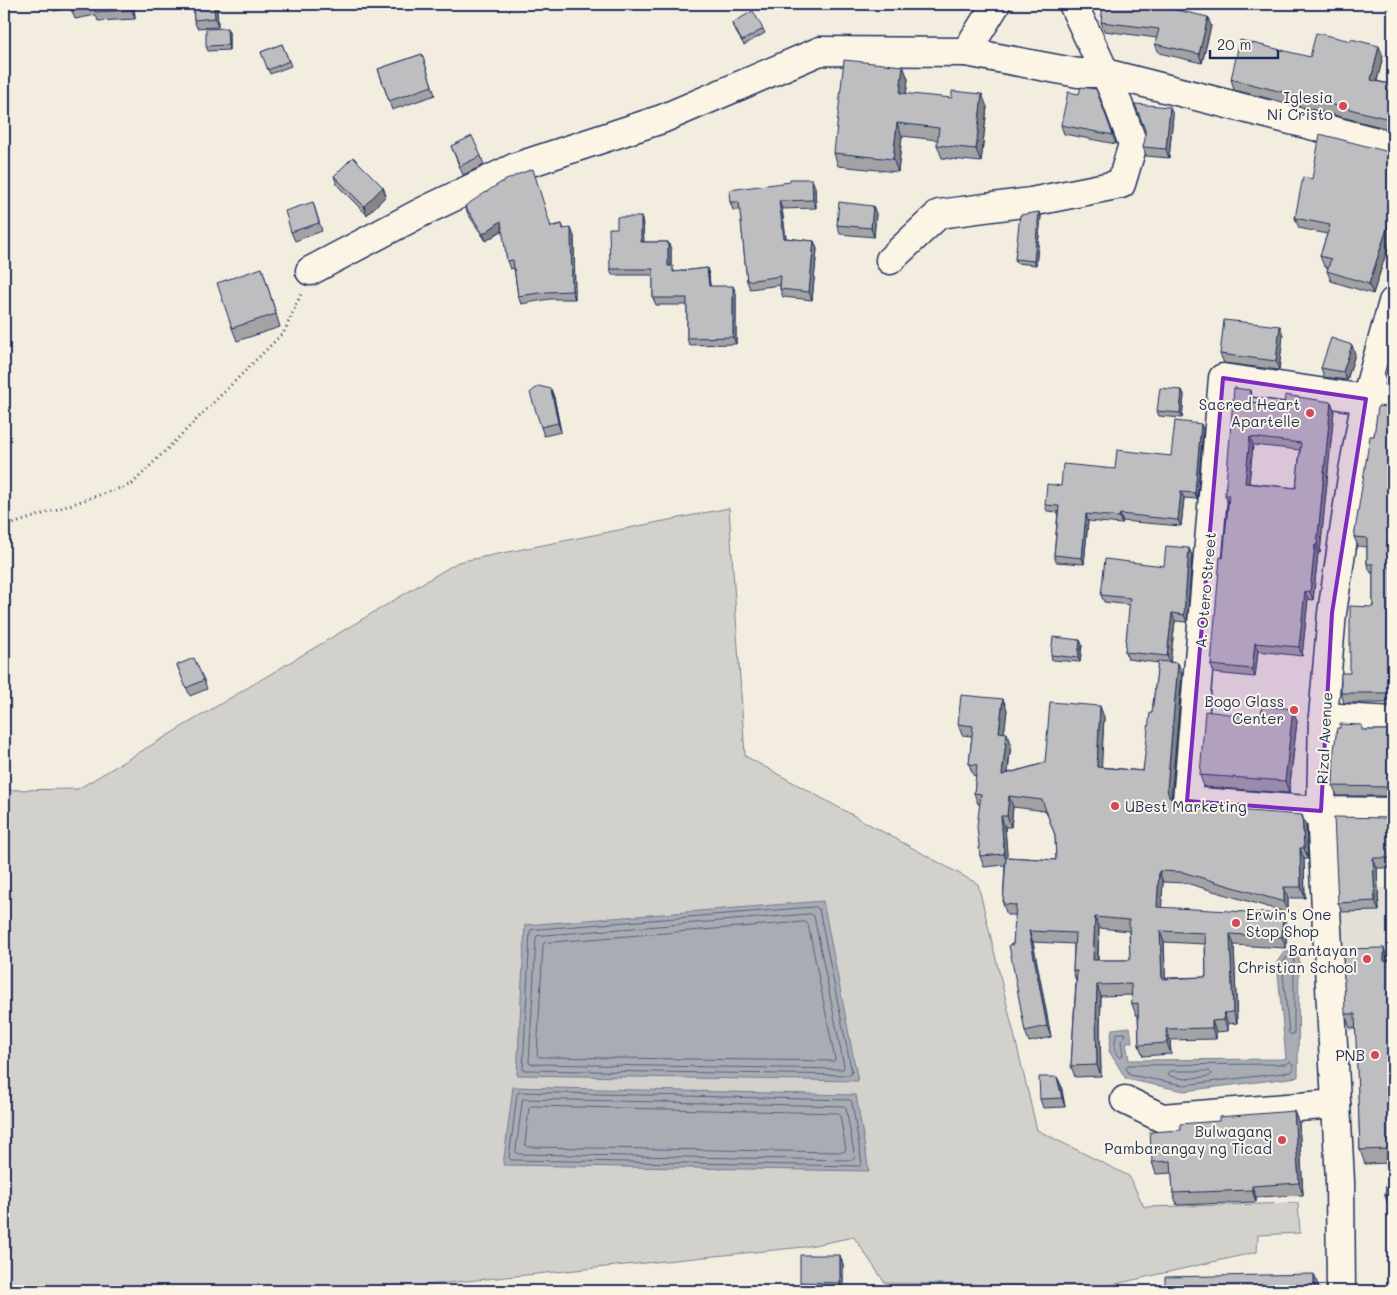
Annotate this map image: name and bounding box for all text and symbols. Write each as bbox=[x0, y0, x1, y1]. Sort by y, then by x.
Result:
scale bar bbox=[1210, 28, 1277, 60]
text: 20 m bbox=[1217, 34, 1251, 54]
place label: Iglesia Ni Cristo bbox=[1267, 87, 1333, 124]
marker: Iglesia Ni Cristo bbox=[1337, 100, 1349, 112]
place label: Sacred Heart Apartelle bbox=[1199, 394, 1300, 431]
marker: Sacred Heart Apartelle bbox=[1304, 407, 1316, 419]
street label: A. Otero Street bbox=[1190, 531, 1220, 649]
place label: Bogo Glass Center bbox=[1205, 691, 1284, 728]
street label: Rizal Avenue bbox=[1312, 691, 1336, 785]
marker: Bogo Glass Center bbox=[1288, 704, 1300, 716]
place label: UBest Marketing bbox=[1125, 796, 1247, 816]
marker: UBest Marketing bbox=[1109, 800, 1121, 812]
place label: Erwin's One Stop Shop bbox=[1246, 904, 1332, 941]
marker: Erwin's One Stop Shop bbox=[1230, 917, 1242, 929]
place label: Bantayan Christian School bbox=[1237, 940, 1357, 977]
marker: Bantayan Christian School bbox=[1361, 953, 1373, 965]
place label: PNB bbox=[1335, 1045, 1365, 1065]
marker: PNB bbox=[1369, 1049, 1381, 1061]
place label: Bulwagang Pambarangay ng Ticad bbox=[1104, 1121, 1272, 1158]
marker: Bulwagang Pambarangay ng Ticad bbox=[1276, 1134, 1288, 1146]

